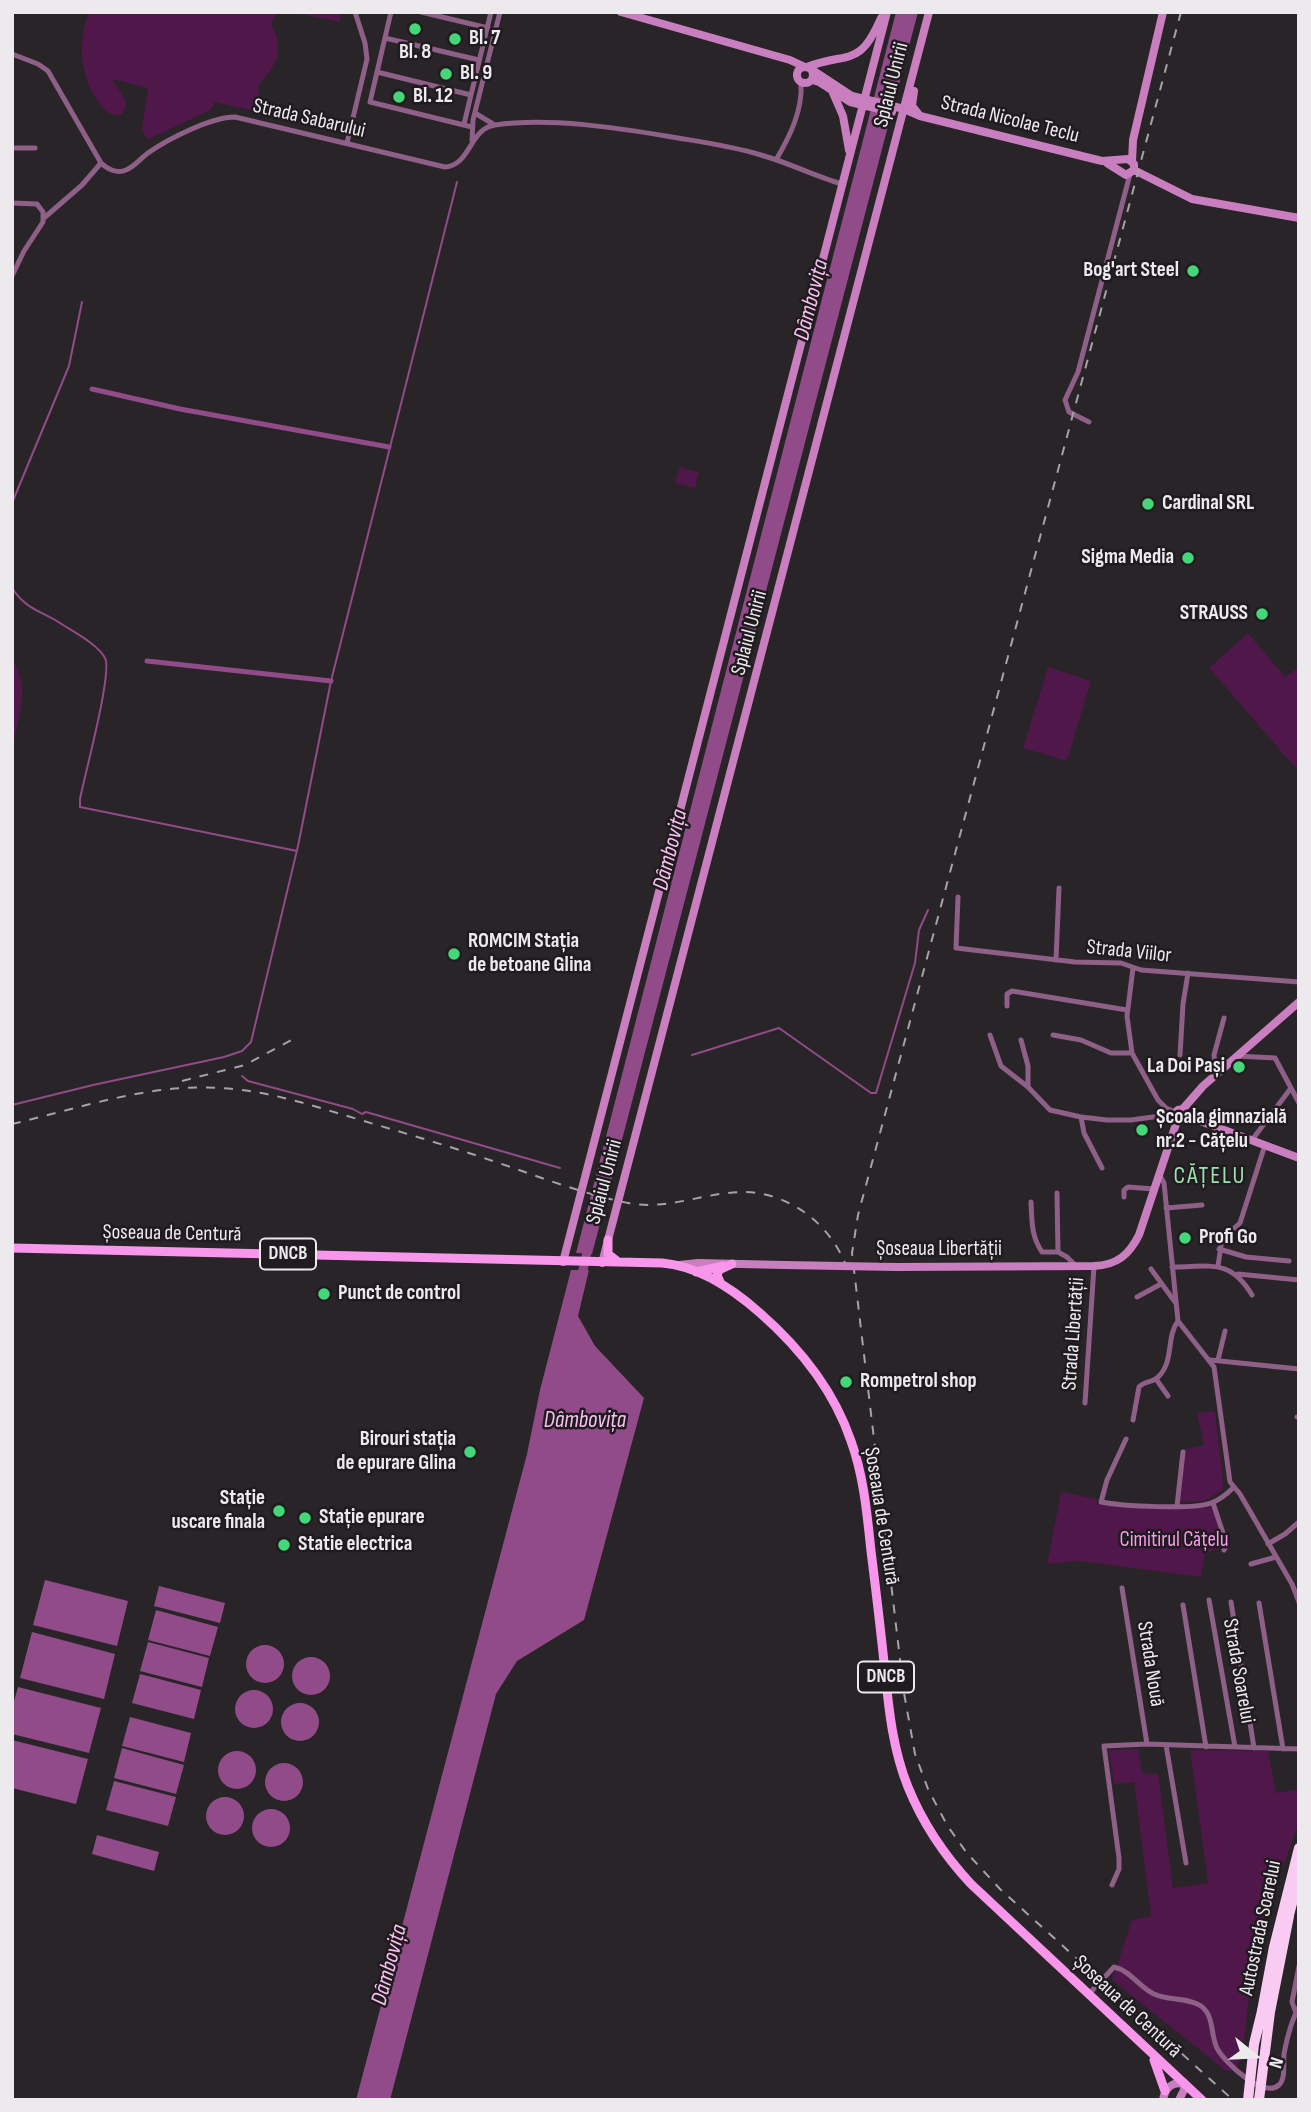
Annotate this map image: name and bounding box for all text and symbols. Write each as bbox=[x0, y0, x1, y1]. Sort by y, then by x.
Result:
marker: Bl. 8 bbox=[407, 21, 423, 37]
place label: Bl. 7 bbox=[469, 26, 500, 52]
marker: Bl. 7 bbox=[447, 31, 463, 47]
place label: Bl. 8 bbox=[399, 40, 431, 66]
street label: Splaiul Unirii bbox=[869, 40, 915, 130]
place label: Bl. 9 bbox=[460, 61, 492, 87]
marker: Bl. 9 bbox=[438, 66, 454, 82]
place label: Bl. 12 bbox=[413, 84, 453, 110]
marker: Bl. 12 bbox=[391, 89, 407, 105]
street label: Strada Nicolae Teclu bbox=[938, 91, 1082, 149]
street label: Strada Sabarului bbox=[250, 94, 368, 144]
water label: Dâmbovița bbox=[789, 257, 835, 343]
place label: Bog'art Steel bbox=[1083, 258, 1179, 284]
marker: Bog'art Steel bbox=[1185, 263, 1201, 279]
place label: Cardinal SRL bbox=[1162, 491, 1254, 517]
marker: Cardinal SRL bbox=[1140, 496, 1156, 512]
place label: Sigma Media bbox=[1081, 545, 1174, 571]
marker: Sigma Media bbox=[1180, 550, 1196, 566]
street label: Splaiul Unirii bbox=[727, 588, 773, 678]
place label: STRAUSS bbox=[1180, 601, 1248, 627]
marker: STRAUSS bbox=[1254, 606, 1270, 622]
water label: Dâmbovița bbox=[648, 807, 694, 893]
place label: ROMCIM Stația de betoane Glina bbox=[468, 929, 591, 979]
street label: Strada Viilor bbox=[1085, 935, 1173, 969]
marker: ROMCIM Stația de betoane Glina bbox=[446, 946, 462, 962]
place label: La Doi Pași bbox=[1147, 1054, 1225, 1080]
marker: La Doi Pași bbox=[1231, 1059, 1247, 1075]
place label: Școala gimnazială nr.2 - Cățelu bbox=[1156, 1105, 1287, 1155]
marker: Școala gimnazială nr.2 - Cățelu bbox=[1134, 1122, 1150, 1138]
street label: Splaiul Unirii bbox=[582, 1137, 628, 1227]
district label: CĂȚELU bbox=[1174, 1163, 1246, 1191]
street label: Șoseaua de Centură bbox=[102, 1220, 242, 1248]
place label: Profi Go bbox=[1199, 1225, 1257, 1251]
marker: Profi Go bbox=[1177, 1230, 1193, 1246]
street label: Șoseaua Libertății bbox=[876, 1237, 1002, 1263]
road number: DNCB bbox=[260, 1238, 316, 1270]
street label: Strada Libertății bbox=[1057, 1277, 1091, 1391]
place label: Punct de control bbox=[338, 1281, 460, 1307]
marker: Punct de control bbox=[316, 1286, 332, 1302]
place label: Rompetrol shop bbox=[860, 1369, 977, 1395]
marker: Rompetrol shop bbox=[838, 1374, 854, 1390]
water label: Dâmbovița bbox=[544, 1407, 626, 1435]
place label: Birouri stația de epurare Glina bbox=[336, 1427, 456, 1477]
marker: Birouri stația de epurare Glina bbox=[462, 1444, 478, 1460]
street label: Șoseaua de Centură bbox=[858, 1445, 904, 1587]
place label: Stație uscare finala bbox=[171, 1486, 265, 1536]
marker: Stație uscare finala bbox=[271, 1503, 287, 1519]
place label: Stație epurare bbox=[319, 1505, 425, 1531]
marker: Stație epurare bbox=[297, 1510, 313, 1526]
park label: Cimitirul Cățelu bbox=[1119, 1528, 1229, 1554]
place label: Statie electrica bbox=[298, 1532, 412, 1558]
marker: Statie electrica bbox=[276, 1537, 292, 1553]
street label: Strada Soarelui bbox=[1216, 1617, 1260, 1725]
street label: Strada Nouă bbox=[1131, 1620, 1169, 1708]
road number: DNCB bbox=[858, 1662, 914, 1693]
street label: Autostrada Soarelui bbox=[1234, 1858, 1288, 1998]
water label: Dâmbovița bbox=[366, 1922, 414, 2008]
street label: Șoseaua de Centură bbox=[1068, 1950, 1186, 2064]
north arrow bbox=[1220, 2021, 1290, 2091]
text: N bbox=[1263, 2054, 1288, 2071]

